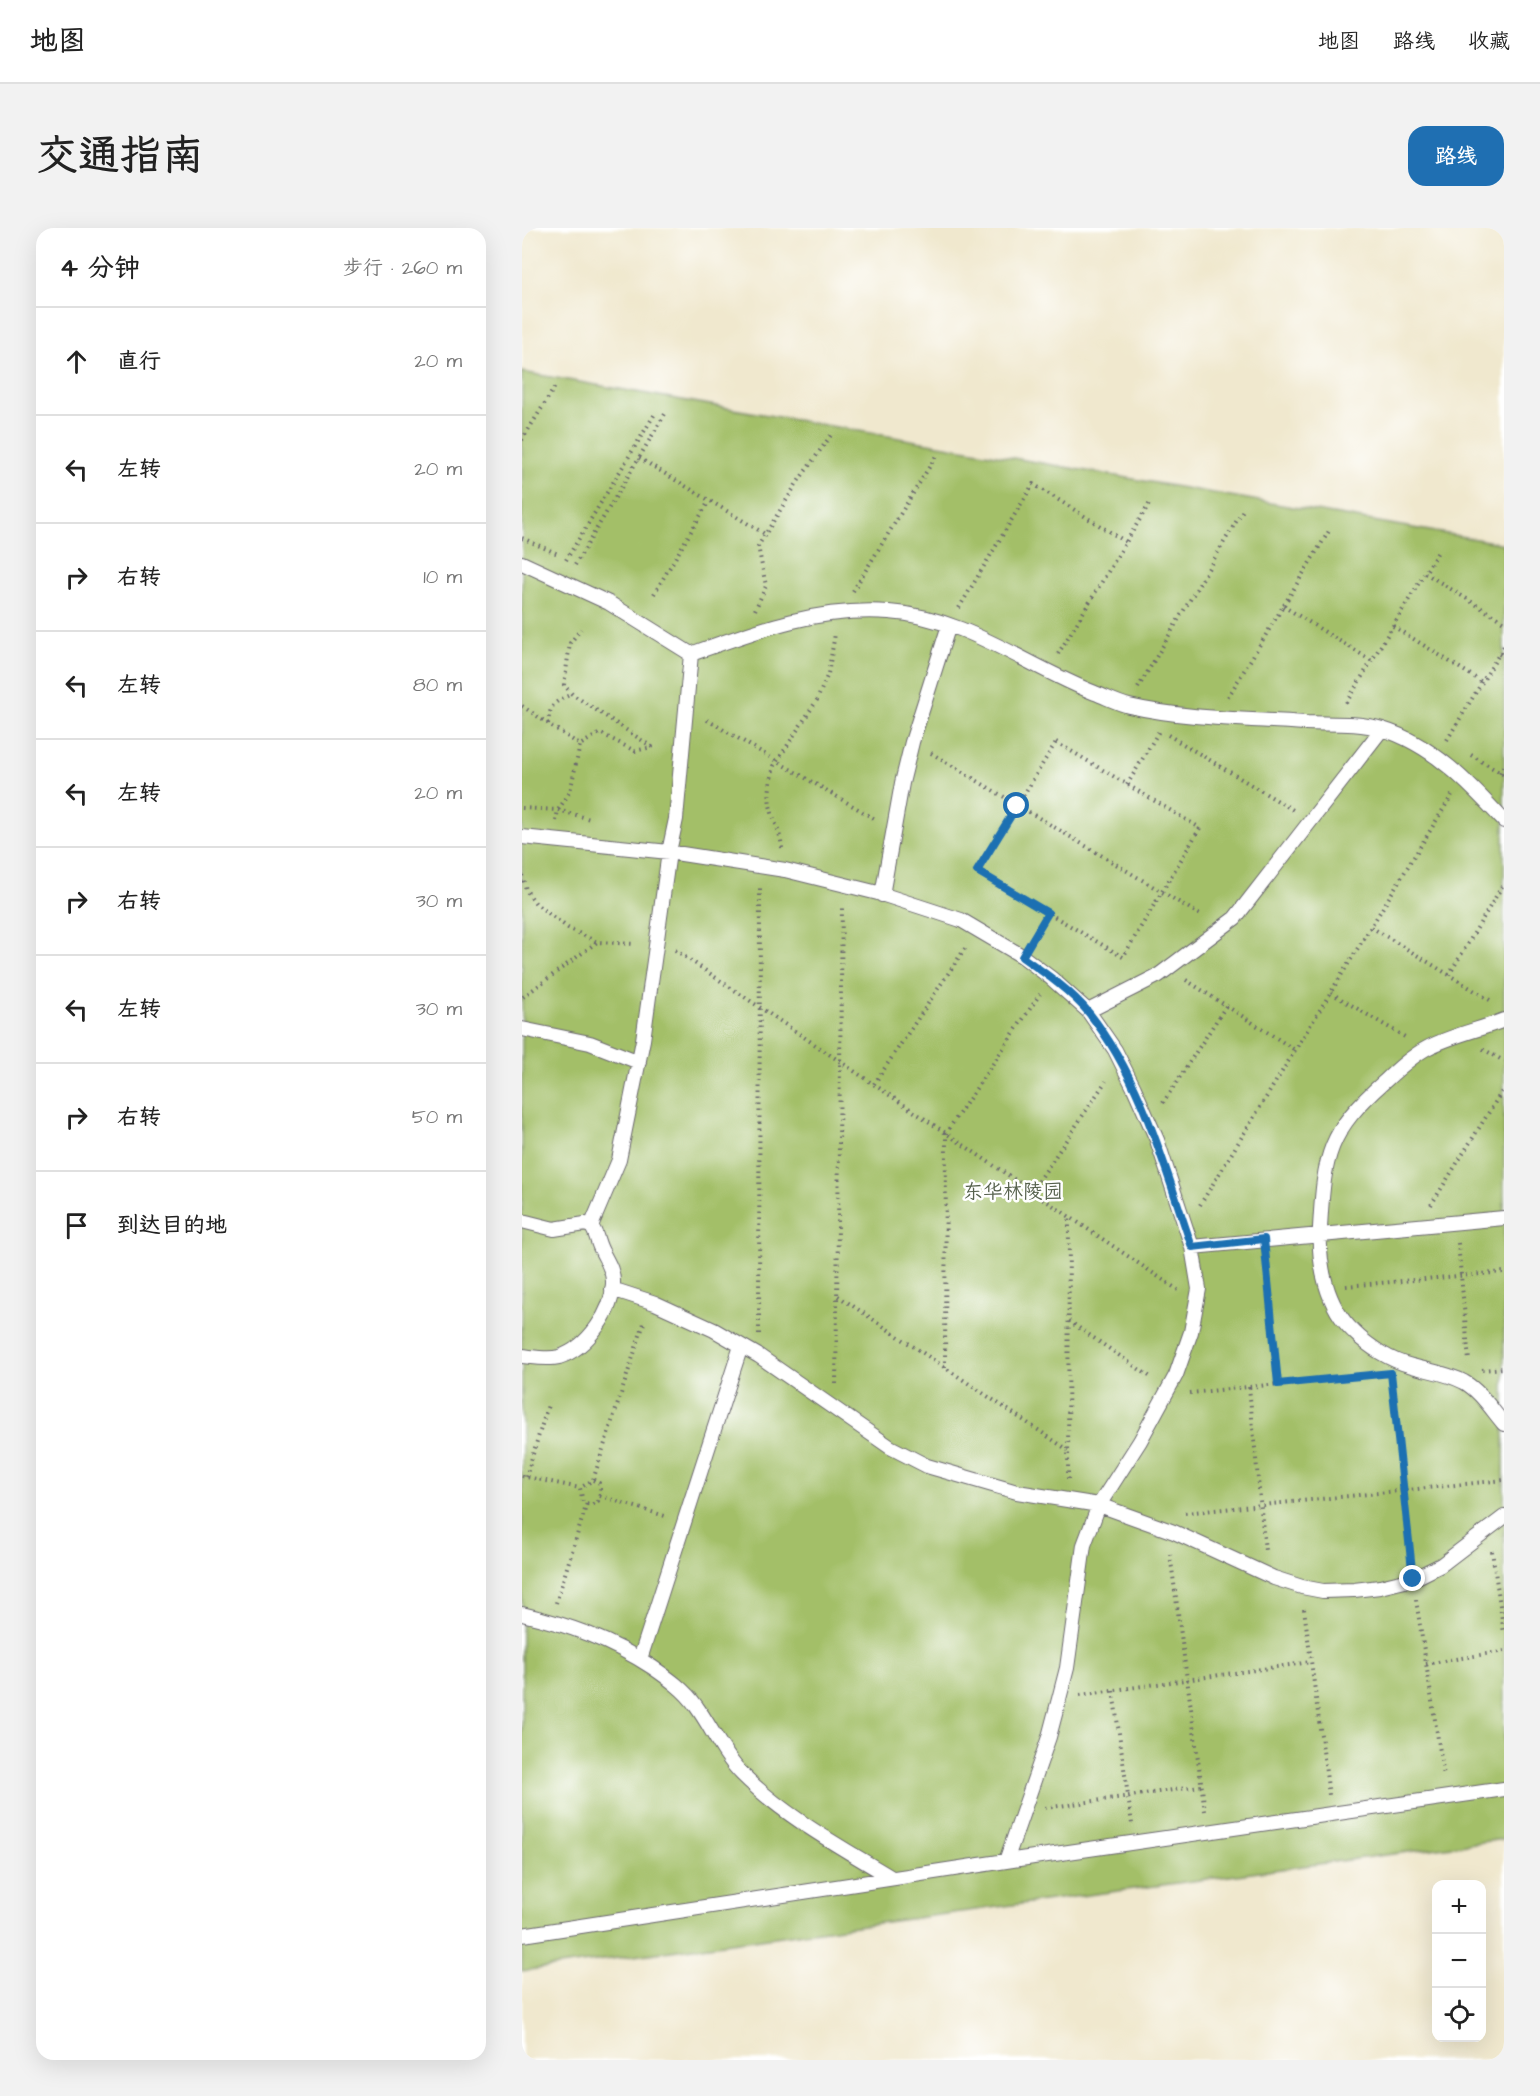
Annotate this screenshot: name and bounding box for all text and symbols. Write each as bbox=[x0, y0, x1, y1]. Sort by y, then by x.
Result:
text: 地图 bbox=[30, 22, 86, 61]
text: 地图 bbox=[1318, 27, 1360, 56]
text: 路线 bbox=[1393, 27, 1435, 56]
text: 收藏 bbox=[1468, 27, 1510, 56]
button: 路线 bbox=[1408, 126, 1504, 186]
text: 交通指南 bbox=[36, 128, 204, 186]
text: 4 分钟 bbox=[60, 250, 140, 286]
text: 步行 · 260 m bbox=[343, 254, 462, 282]
icon: ahead bbox=[60, 345, 93, 378]
text: 直行 bbox=[117, 346, 161, 377]
text: 20 m bbox=[414, 347, 462, 375]
icon: left bbox=[60, 453, 93, 486]
text: 左转 bbox=[117, 454, 161, 485]
text: 20 m bbox=[414, 455, 462, 483]
icon: right bbox=[60, 561, 93, 594]
text: 右转 bbox=[117, 562, 161, 593]
text: 10 m bbox=[423, 563, 462, 591]
icon: left bbox=[60, 669, 93, 702]
text: 左转 bbox=[117, 670, 161, 701]
text: 80 m bbox=[413, 671, 462, 699]
icon: left bbox=[60, 777, 93, 810]
text: 左转 bbox=[117, 778, 161, 809]
text: 20 m bbox=[414, 779, 462, 807]
route start bbox=[1003, 792, 1029, 818]
icon: right bbox=[60, 885, 93, 918]
text: 右转 bbox=[117, 886, 161, 917]
text: 30 m bbox=[416, 887, 462, 915]
icon: left bbox=[60, 993, 93, 1026]
text: 左转 bbox=[117, 994, 161, 1025]
text: 30 m bbox=[416, 995, 462, 1023]
icon: right bbox=[60, 1101, 93, 1134]
text: 右转 bbox=[117, 1102, 161, 1133]
text: 50 m bbox=[412, 1103, 462, 1131]
park label: 东华林陵园 bbox=[963, 1178, 1063, 1206]
icon: arrive bbox=[60, 1209, 93, 1242]
text: 到达目的地 bbox=[117, 1210, 227, 1241]
route end bbox=[1399, 1565, 1425, 1591]
map controls bbox=[1432, 1880, 1486, 2042]
button: + bbox=[1432, 1880, 1486, 1934]
button: − bbox=[1432, 1934, 1486, 1988]
button: locate bbox=[1432, 1988, 1486, 2042]

